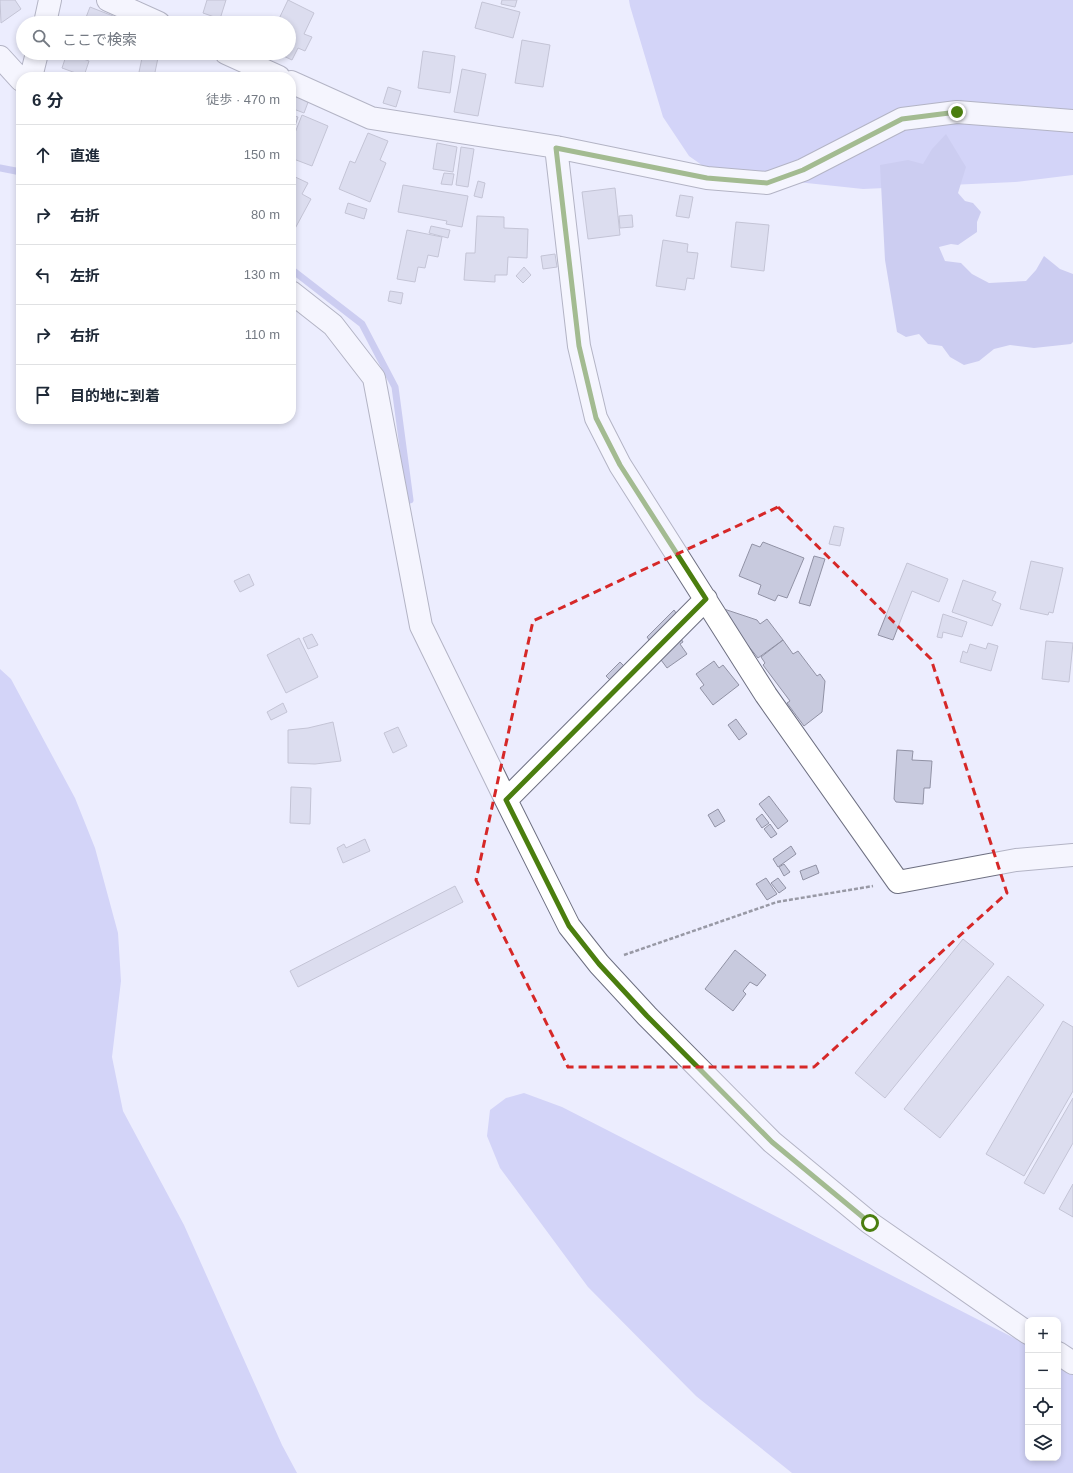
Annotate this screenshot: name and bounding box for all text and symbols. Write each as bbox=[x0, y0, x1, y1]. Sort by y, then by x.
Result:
search box bbox=[16, 16, 296, 60]
icon: search bbox=[30, 27, 52, 49]
text: ここで検索 bbox=[62, 31, 137, 48]
text: 6 分 bbox=[32, 91, 63, 110]
text: 徒歩 · 470 m bbox=[206, 92, 280, 107]
route end bbox=[948, 103, 966, 121]
icon: ahead bbox=[32, 144, 54, 166]
text: 直進 bbox=[70, 147, 100, 164]
text: 150 m bbox=[244, 147, 280, 162]
icon: right bbox=[32, 204, 54, 226]
text: 右折 bbox=[70, 207, 100, 224]
text: 80 m bbox=[251, 207, 280, 222]
icon: left bbox=[32, 264, 54, 286]
text: 左折 bbox=[70, 267, 100, 284]
text: 130 m bbox=[244, 267, 280, 282]
icon: right bbox=[32, 324, 54, 346]
text: 右折 bbox=[70, 327, 100, 344]
text: 110 m bbox=[245, 327, 280, 342]
icon: arrive bbox=[32, 384, 54, 406]
text: 目的地に到着 bbox=[70, 387, 160, 404]
route start bbox=[861, 1214, 879, 1232]
map controls bbox=[1025, 1317, 1061, 1461]
button: + bbox=[1025, 1317, 1061, 1353]
button: − bbox=[1025, 1353, 1061, 1389]
button: locate bbox=[1025, 1389, 1061, 1425]
button: layers bbox=[1025, 1425, 1061, 1461]

